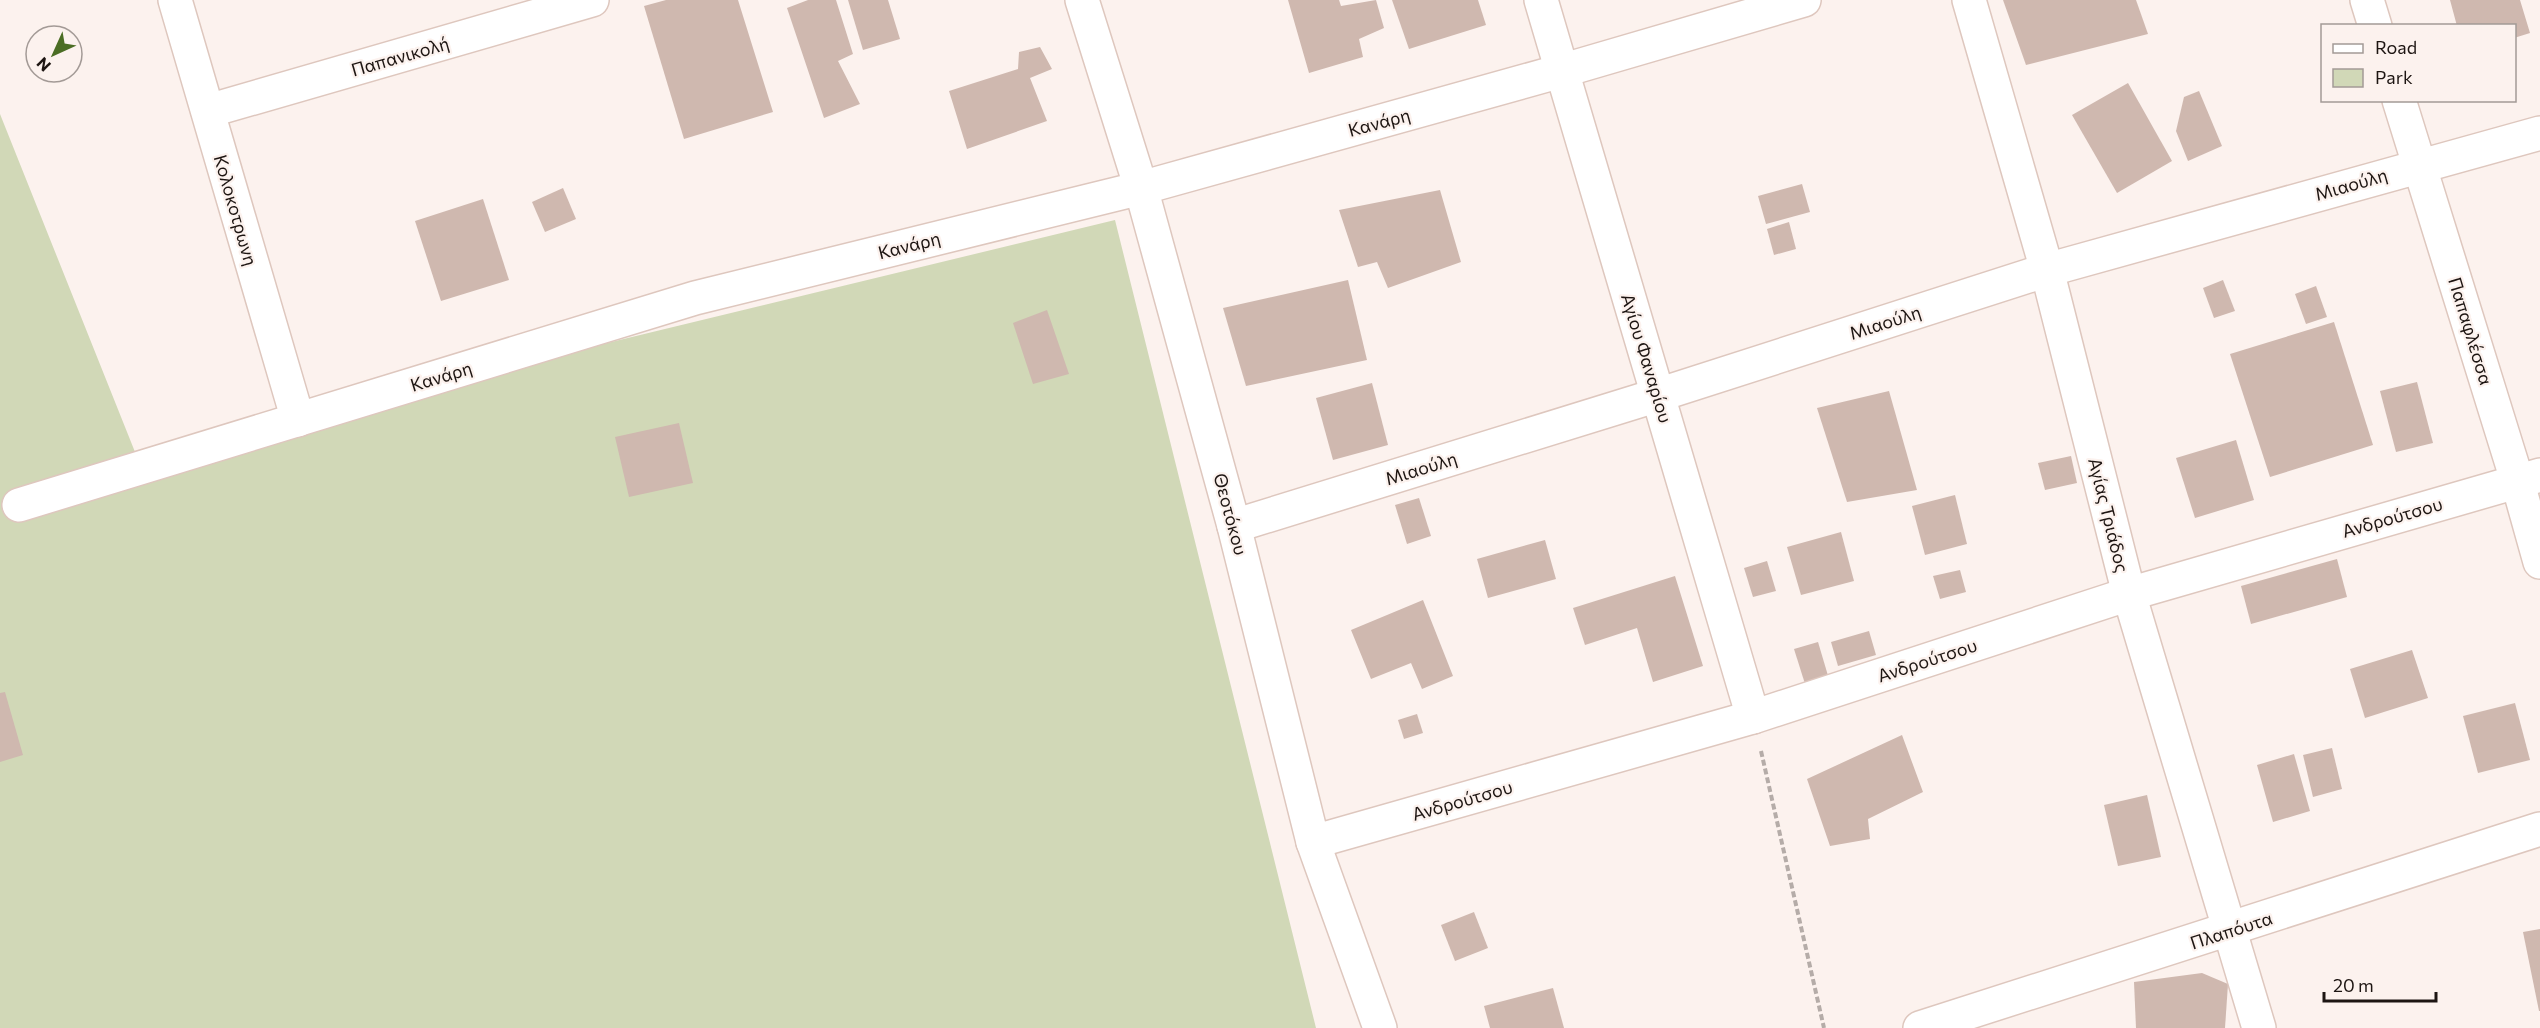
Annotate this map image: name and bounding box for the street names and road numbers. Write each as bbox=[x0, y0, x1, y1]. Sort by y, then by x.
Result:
street label: Παπανικολή bbox=[348, 32, 452, 80]
street label: Κανάρη bbox=[1346, 103, 1412, 141]
street label: Κολοκοτρωνη bbox=[210, 152, 262, 268]
street label: Μιαούλη bbox=[2312, 163, 2390, 205]
street label: Κανάρη bbox=[876, 227, 942, 263]
street label: Παπαφλέσσα bbox=[2444, 275, 2498, 387]
street label: Αγίου Φαναρίου bbox=[1617, 291, 1677, 425]
street label: Μιαούλη bbox=[1846, 300, 1924, 344]
street label: Κανάρη bbox=[407, 356, 475, 396]
street label: Μιαούλη bbox=[1382, 447, 1460, 489]
street label: Αγίας Τριάδος bbox=[2084, 455, 2134, 575]
street label: Θεοτόκου bbox=[1210, 471, 1252, 557]
street label: Ανδρούτσου bbox=[2339, 492, 2445, 542]
street label: Ανδρούτσου bbox=[1874, 634, 1980, 686]
street label: Ανδρούτσου bbox=[1409, 775, 1515, 825]
street label: Πλαπόυτα bbox=[2187, 906, 2275, 954]

